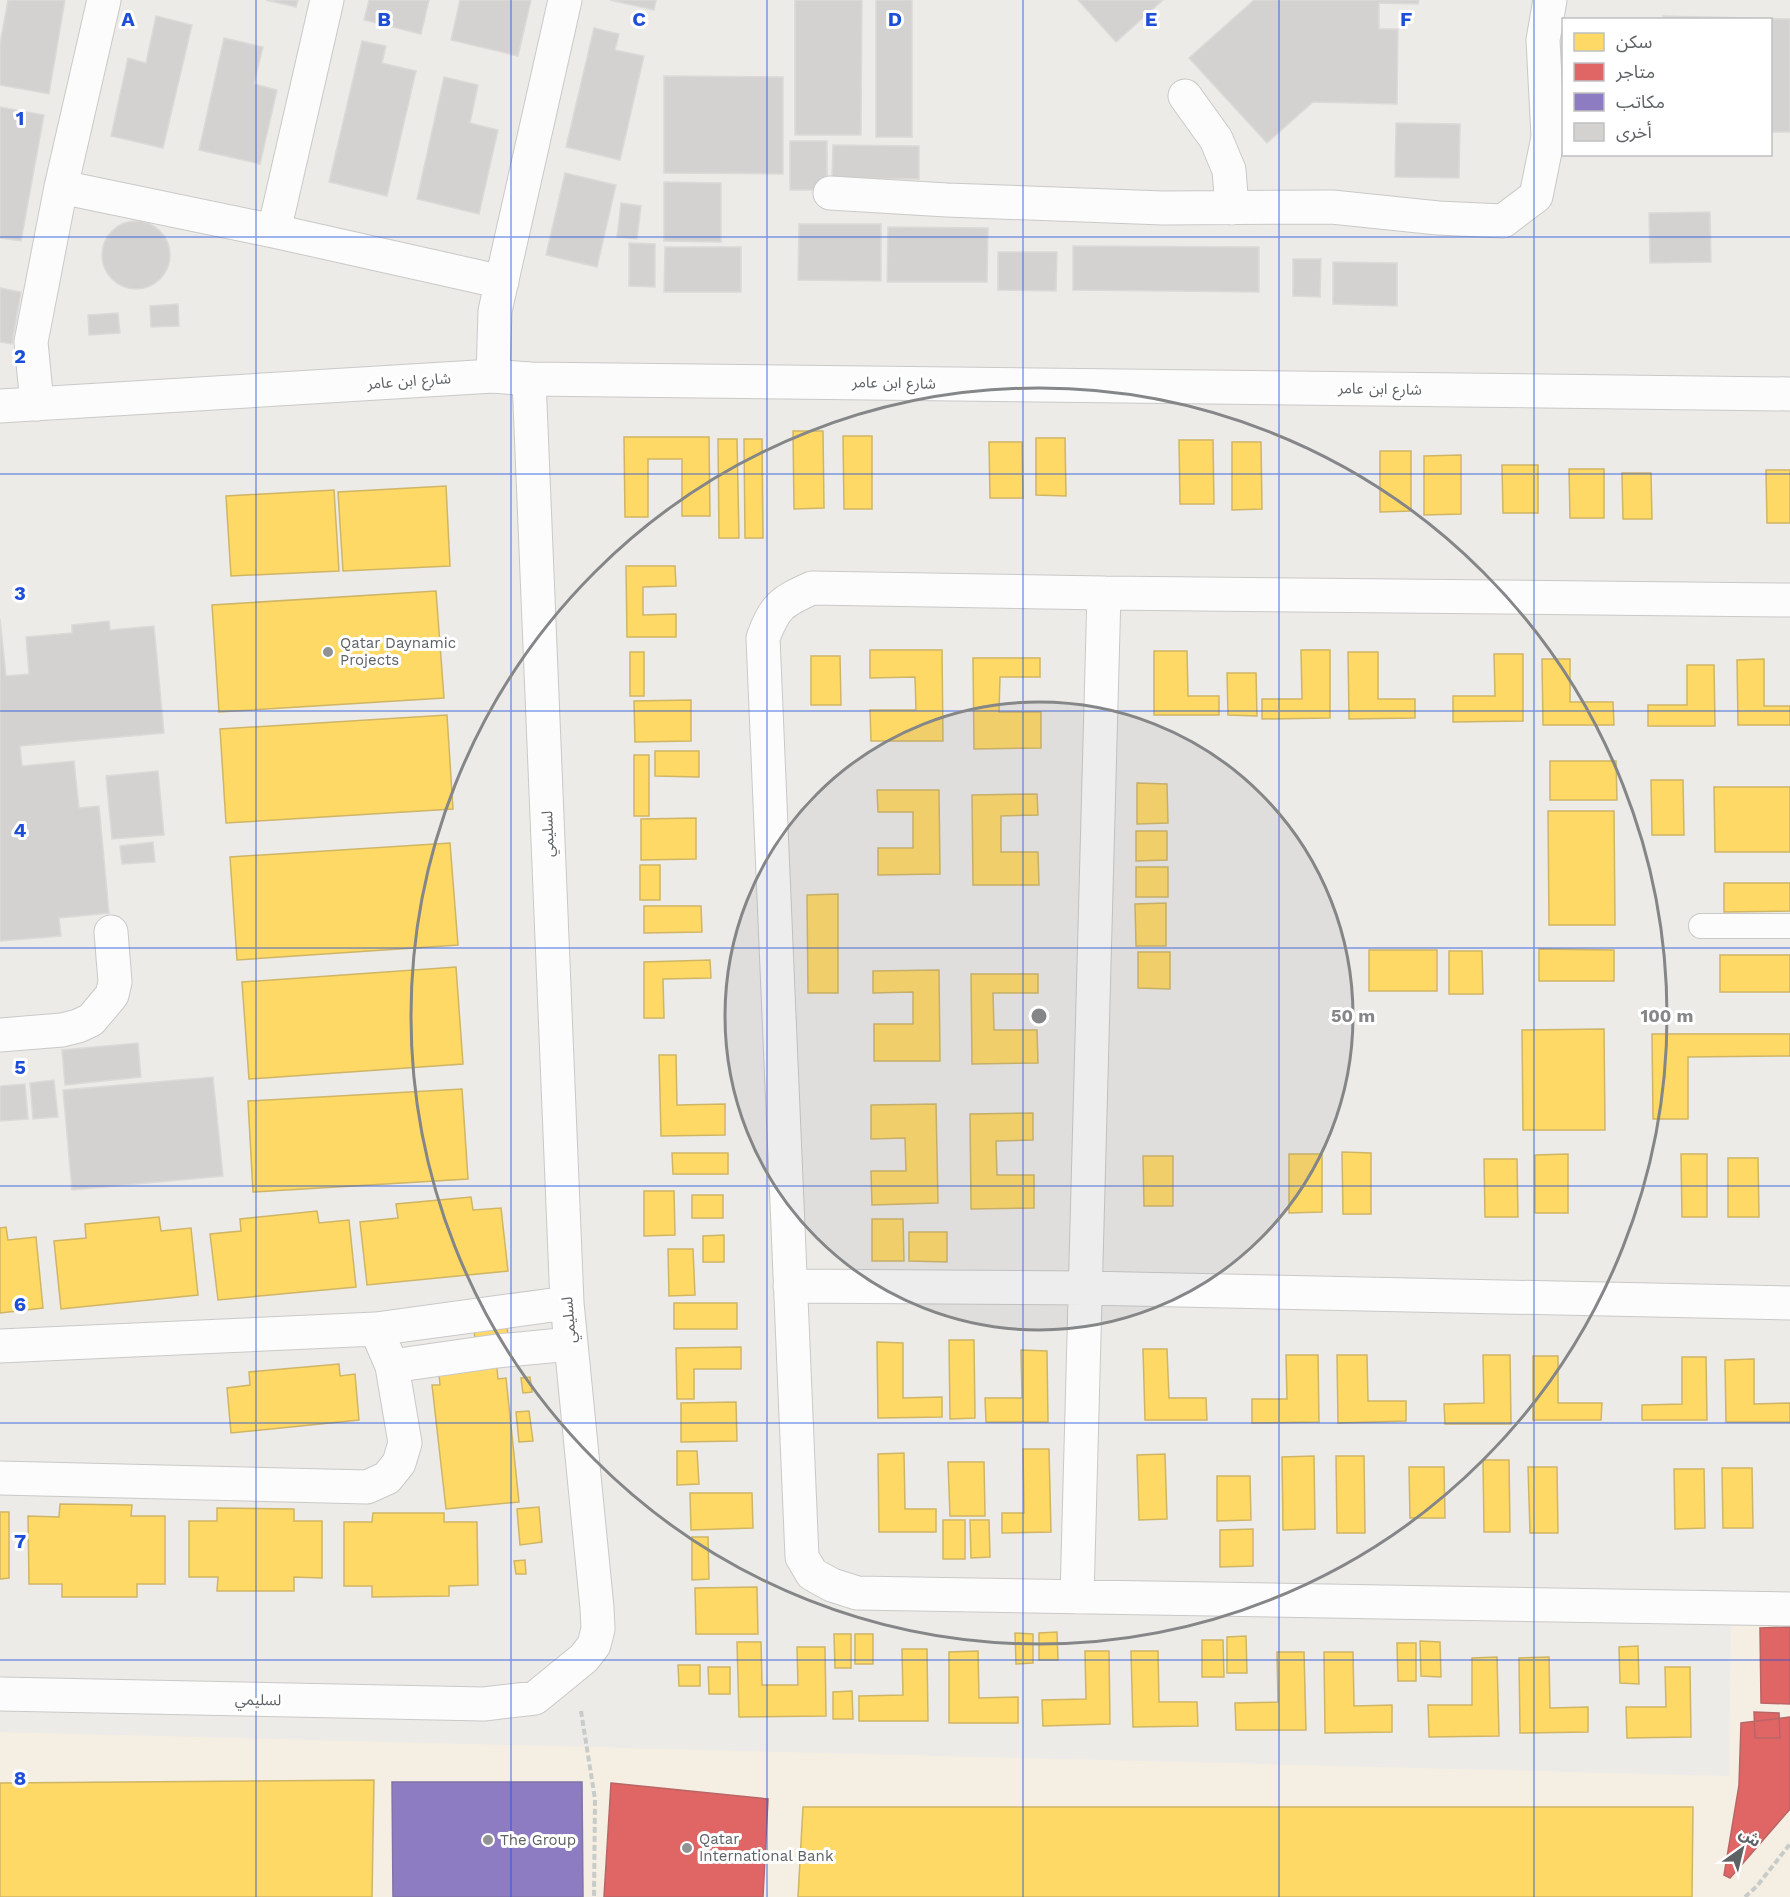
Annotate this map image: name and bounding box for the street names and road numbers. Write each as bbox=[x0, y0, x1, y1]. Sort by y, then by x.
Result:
street label: شارع ابن عامر bbox=[366, 369, 452, 396]
street label: شارع ابن عامر bbox=[851, 373, 936, 396]
street label: شارع ابن عامر bbox=[1337, 379, 1422, 402]
street label: لسليمي bbox=[538, 810, 560, 858]
street label: لسليمي bbox=[558, 1296, 582, 1344]
street label: لسليمي bbox=[235, 1691, 281, 1712]

